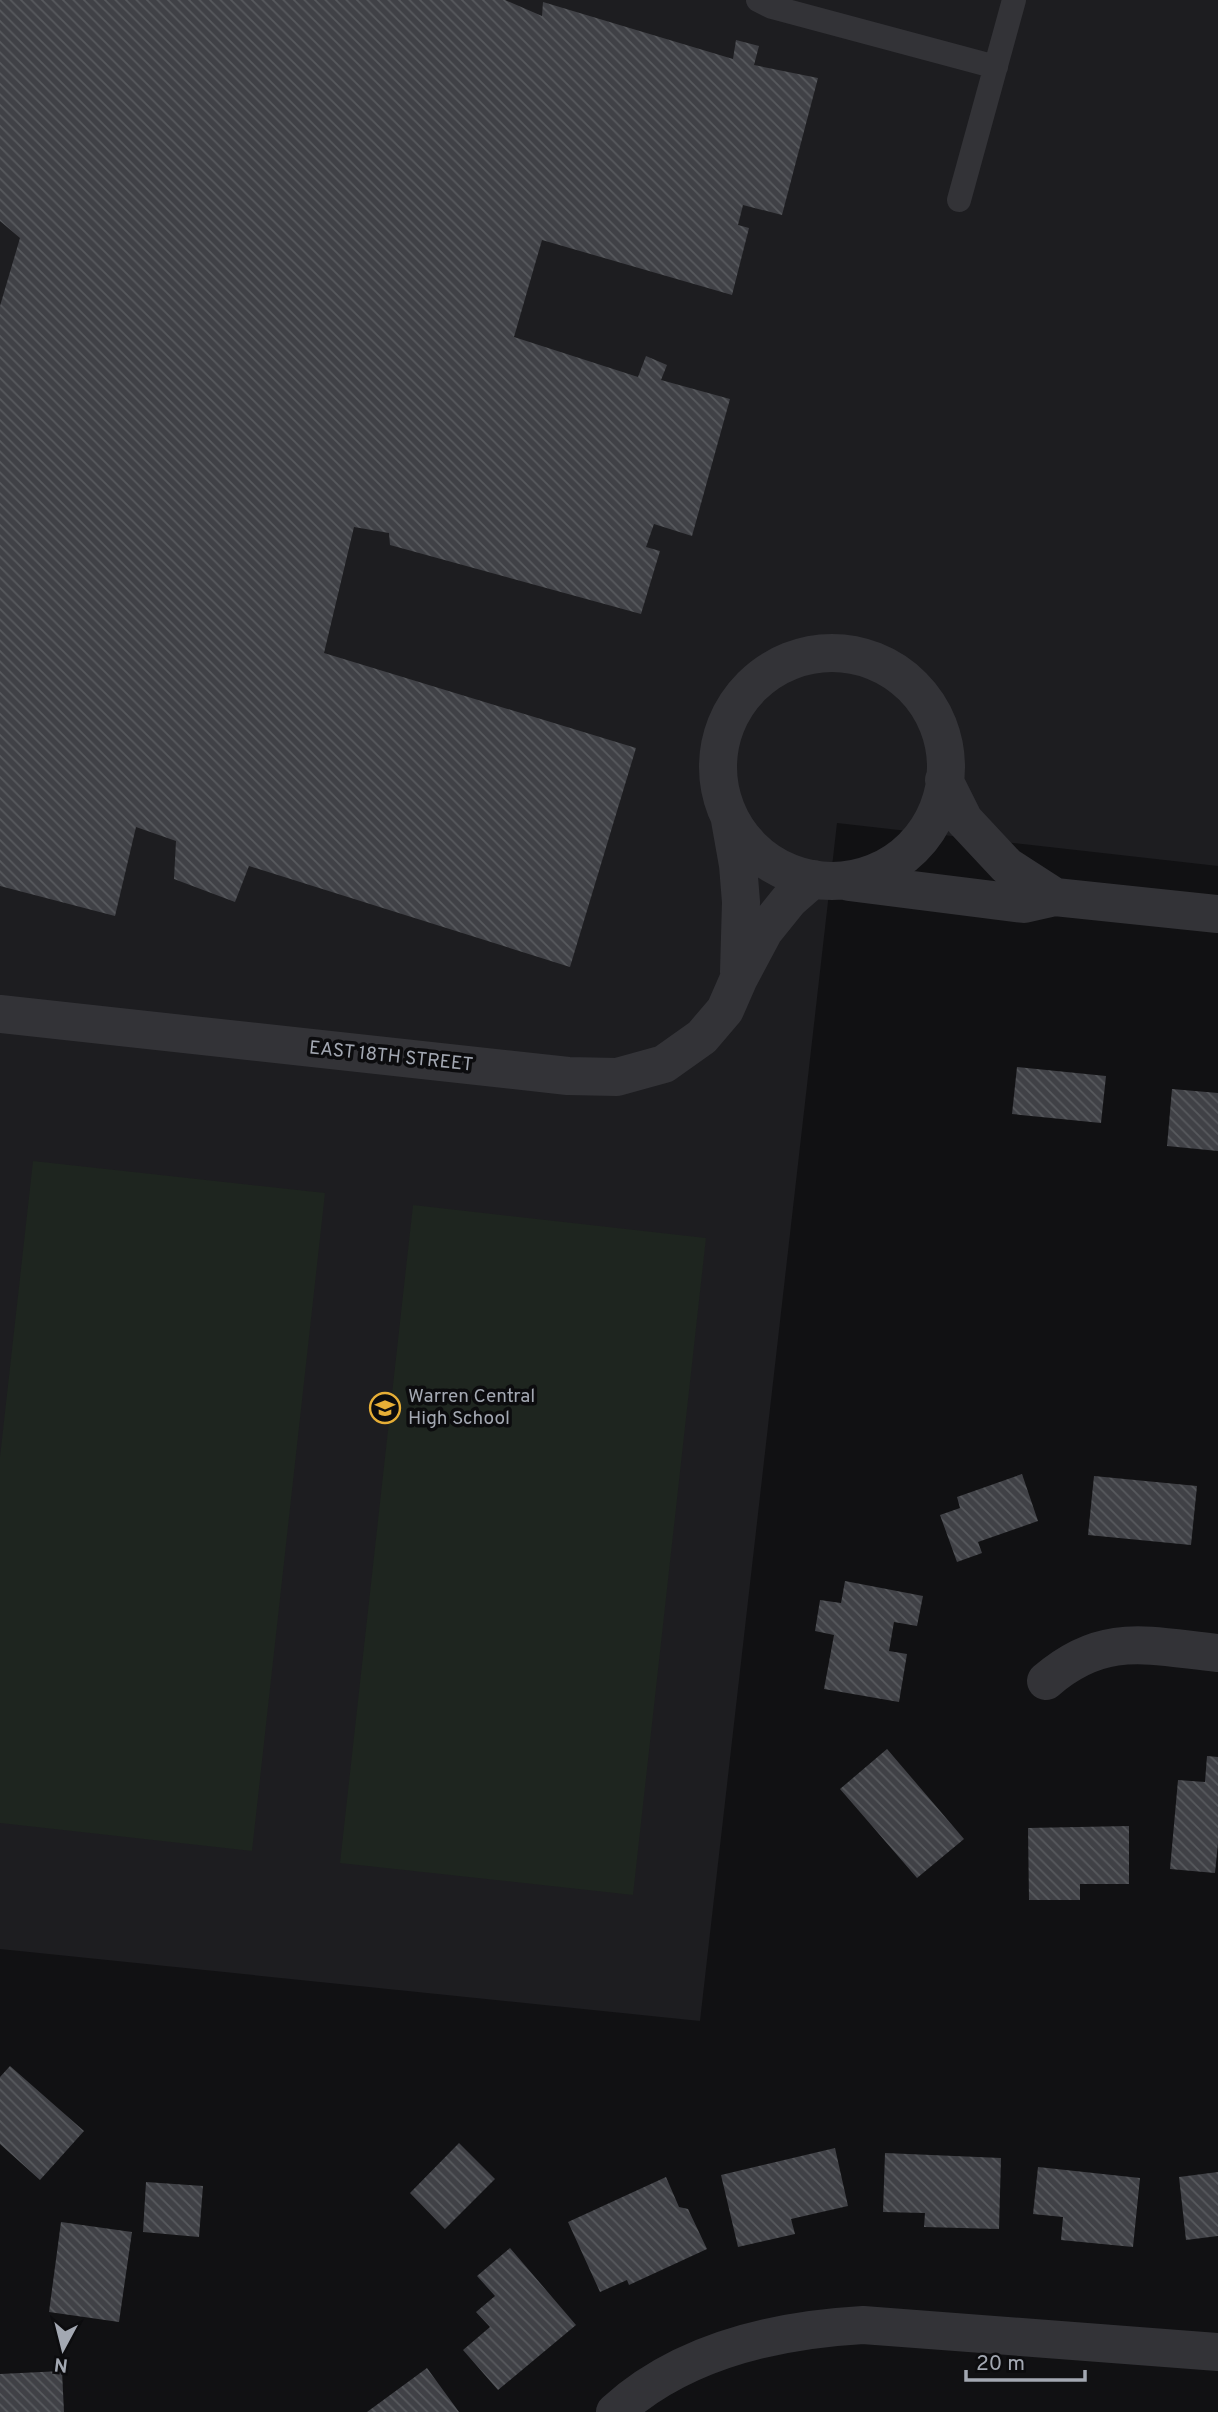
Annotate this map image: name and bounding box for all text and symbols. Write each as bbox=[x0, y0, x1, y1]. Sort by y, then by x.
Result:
street label: EAST 18TH STREET bbox=[308, 1036, 474, 1078]
place label: Warren Central High School bbox=[408, 1385, 535, 1431]
school or university icon: Warren Central High School bbox=[368, 1391, 402, 1425]
north arrow bbox=[28, 2314, 98, 2384]
scale bar bbox=[966, 2338, 1085, 2382]
text: N bbox=[53, 2351, 69, 2377]
text: 20 m bbox=[976, 2351, 1025, 2378]

